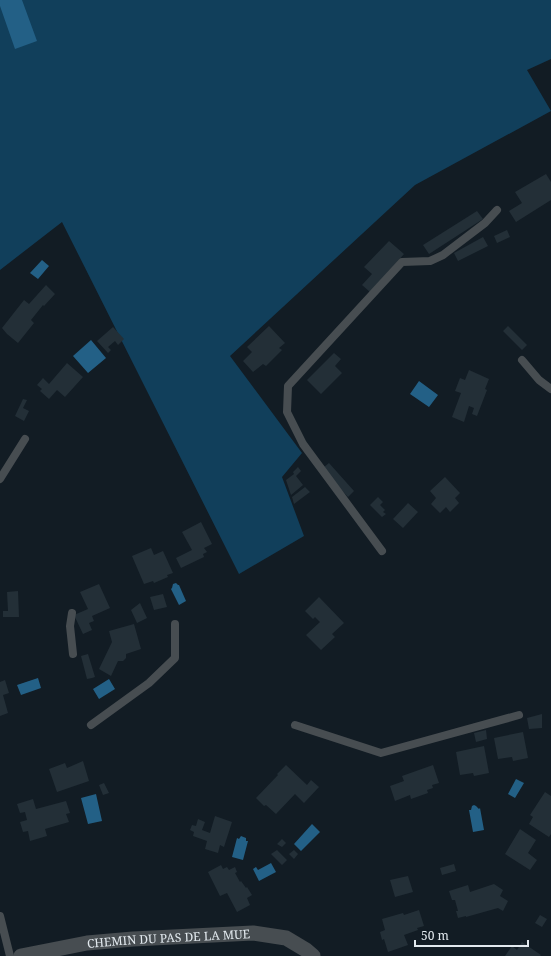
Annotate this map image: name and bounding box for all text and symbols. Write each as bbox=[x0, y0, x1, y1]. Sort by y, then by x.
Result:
scale bar bbox=[415, 922, 528, 948]
street label: CHEMIN DU PAS DE LA MUE bbox=[86, 925, 251, 951]
text: 50 m bbox=[421, 927, 449, 944]

